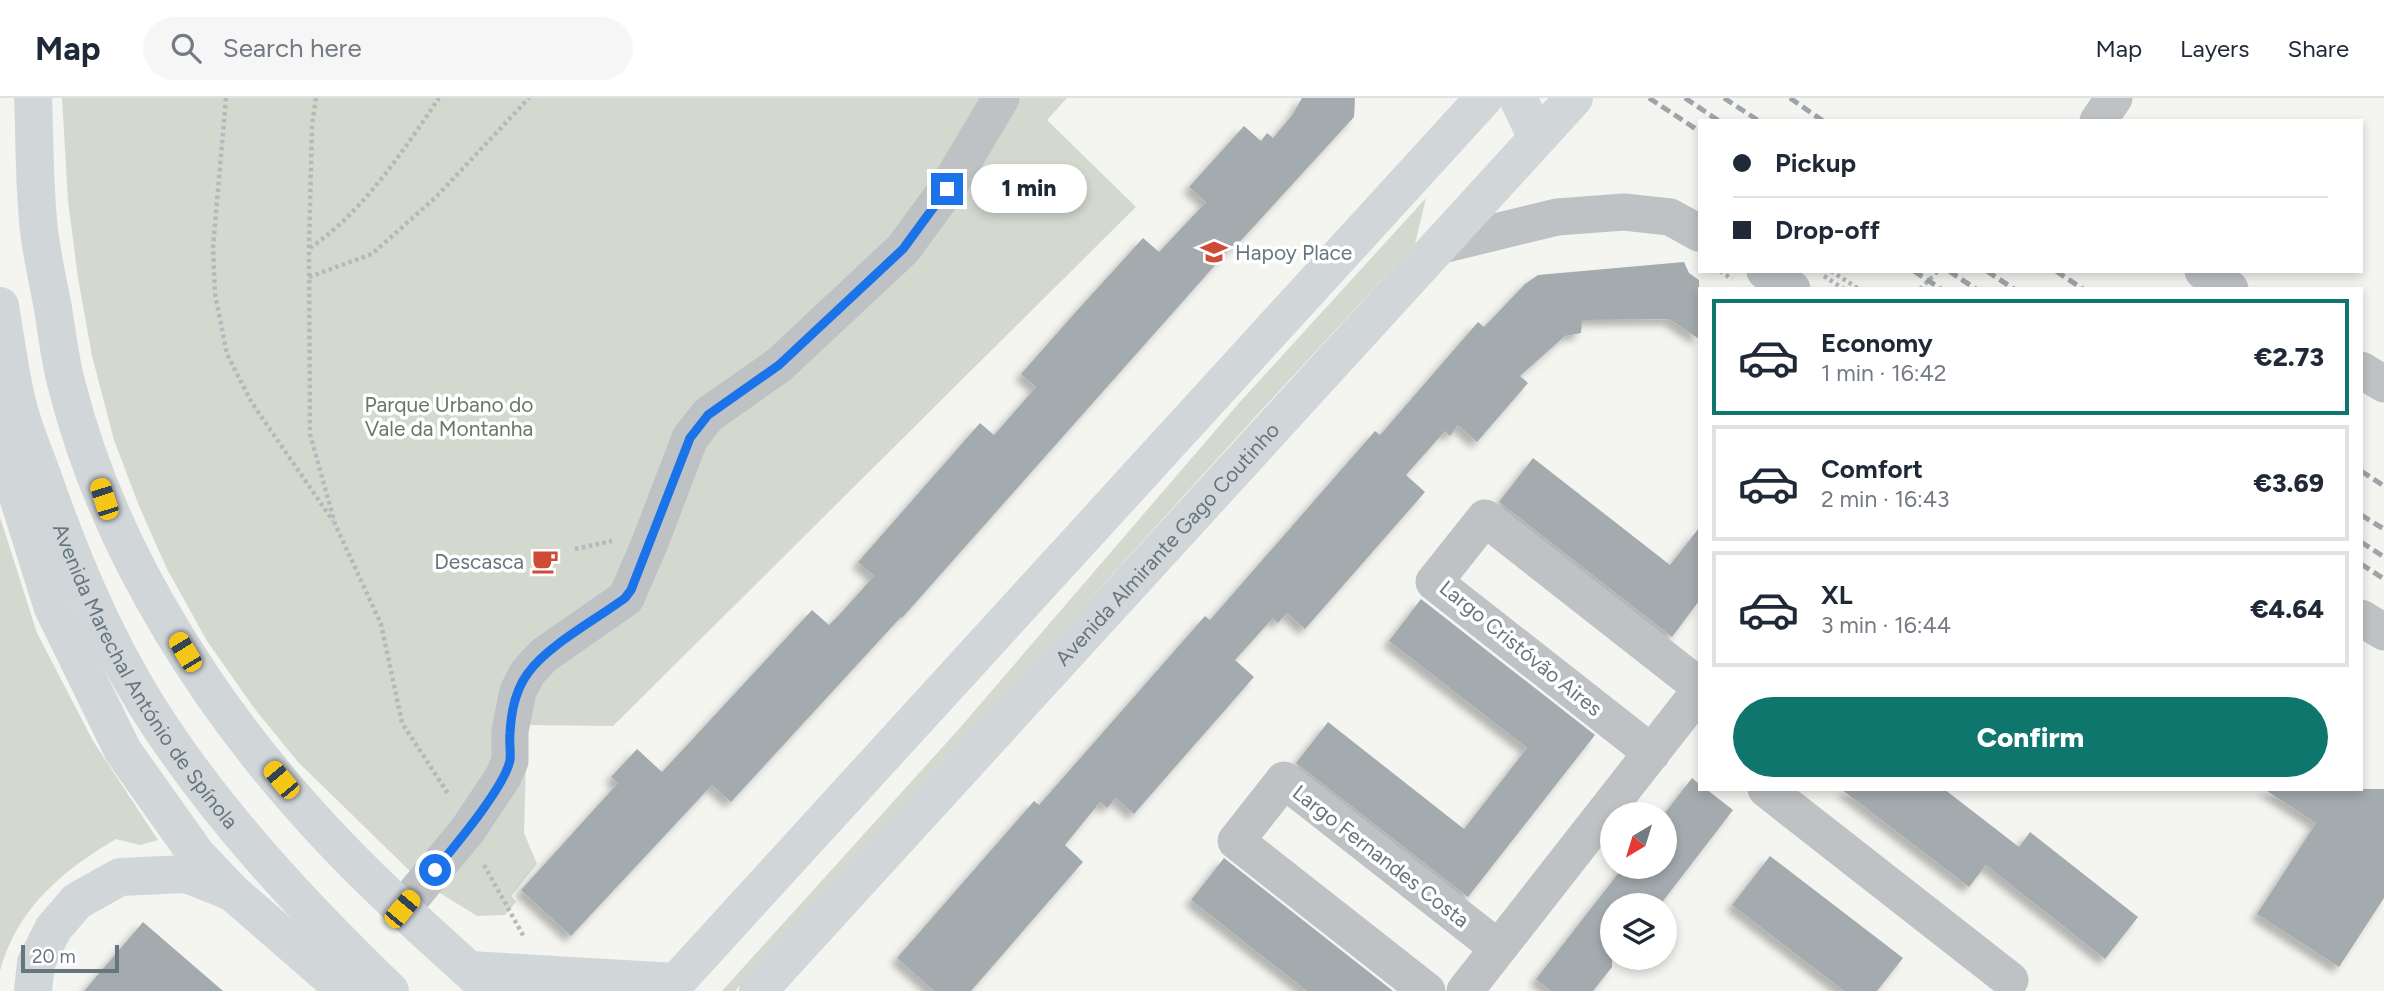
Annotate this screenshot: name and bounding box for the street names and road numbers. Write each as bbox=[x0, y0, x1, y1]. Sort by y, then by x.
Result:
street label: Avenida Almirante Gago Coutinho bbox=[1049, 417, 1284, 670]
street label: Avenida Marechal António de Spínola bbox=[48, 520, 244, 833]
street label: Largo Cristóvão Aires bbox=[1435, 575, 1607, 721]
street label: Largo Fernandes Costa bbox=[1288, 779, 1474, 933]

